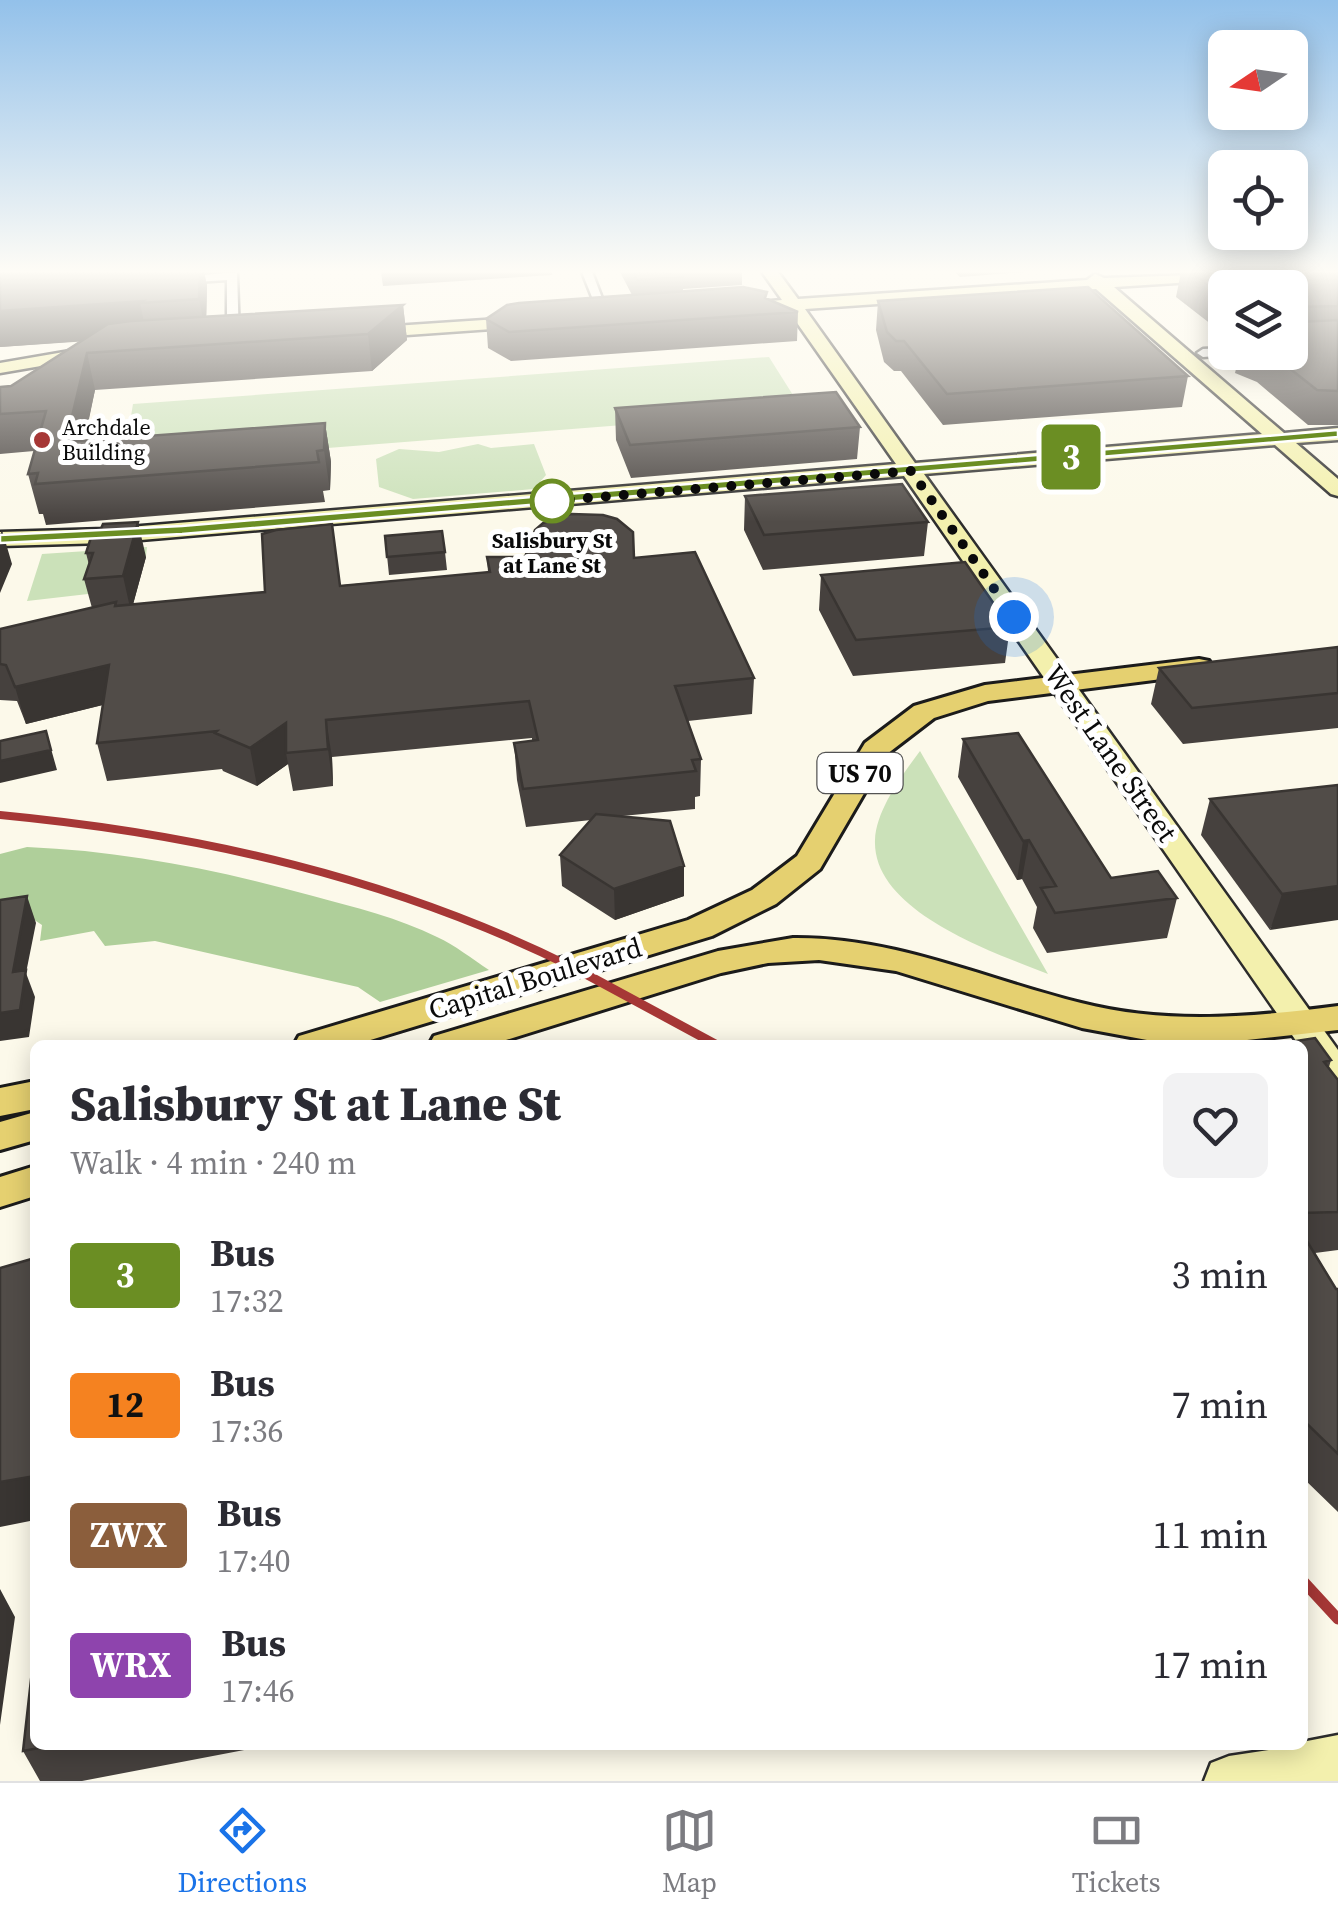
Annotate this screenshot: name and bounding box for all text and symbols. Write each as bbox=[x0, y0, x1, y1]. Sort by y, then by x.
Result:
north arrow bbox=[1208, 30, 1308, 130]
map controls bbox=[1208, 30, 1308, 370]
button: locate bbox=[1208, 150, 1308, 250]
button: layers bbox=[1208, 270, 1308, 370]
place label: Archdale Building bbox=[62, 412, 151, 467]
line badge: 3 bbox=[1038, 424, 1104, 490]
marker: Archdale Building bbox=[31, 429, 53, 451]
text: 3 bbox=[1062, 433, 1080, 481]
marker: Salisbury St at Lane St bbox=[531, 480, 573, 522]
place label: Salisbury St at Lane St bbox=[492, 525, 613, 580]
your location bbox=[989, 592, 1039, 642]
street label: West Lane Street bbox=[1036, 657, 1187, 850]
road number: US 70 bbox=[818, 753, 902, 793]
street label: Capital Boulevard bbox=[424, 928, 646, 1028]
text: Salisbury St at Lane St bbox=[70, 1070, 561, 1136]
button: heart bbox=[1163, 1073, 1268, 1178]
text: Walk · 4 min · 240 m bbox=[70, 1141, 356, 1185]
text: Bus bbox=[210, 1227, 275, 1279]
text: 3 min bbox=[1172, 1249, 1268, 1301]
text: 3 bbox=[116, 1251, 134, 1299]
text: 17:32 bbox=[210, 1279, 284, 1323]
text: Bus bbox=[210, 1357, 275, 1409]
text: 7 min bbox=[1172, 1379, 1268, 1431]
text: 12 bbox=[106, 1381, 144, 1429]
text: 17:36 bbox=[210, 1409, 284, 1453]
text: Bus bbox=[217, 1487, 282, 1539]
text: 11 min bbox=[1153, 1509, 1268, 1561]
text: ZWX bbox=[90, 1511, 167, 1559]
text: 17:40 bbox=[217, 1539, 290, 1583]
text: Bus bbox=[221, 1617, 286, 1669]
text: 17 min bbox=[1153, 1639, 1268, 1691]
text: WRX bbox=[90, 1641, 171, 1689]
text: 17:46 bbox=[221, 1669, 295, 1713]
tab: Directions bbox=[177, 1803, 307, 1901]
tab: Map bbox=[662, 1803, 717, 1901]
tab: Tickets bbox=[1072, 1803, 1161, 1901]

